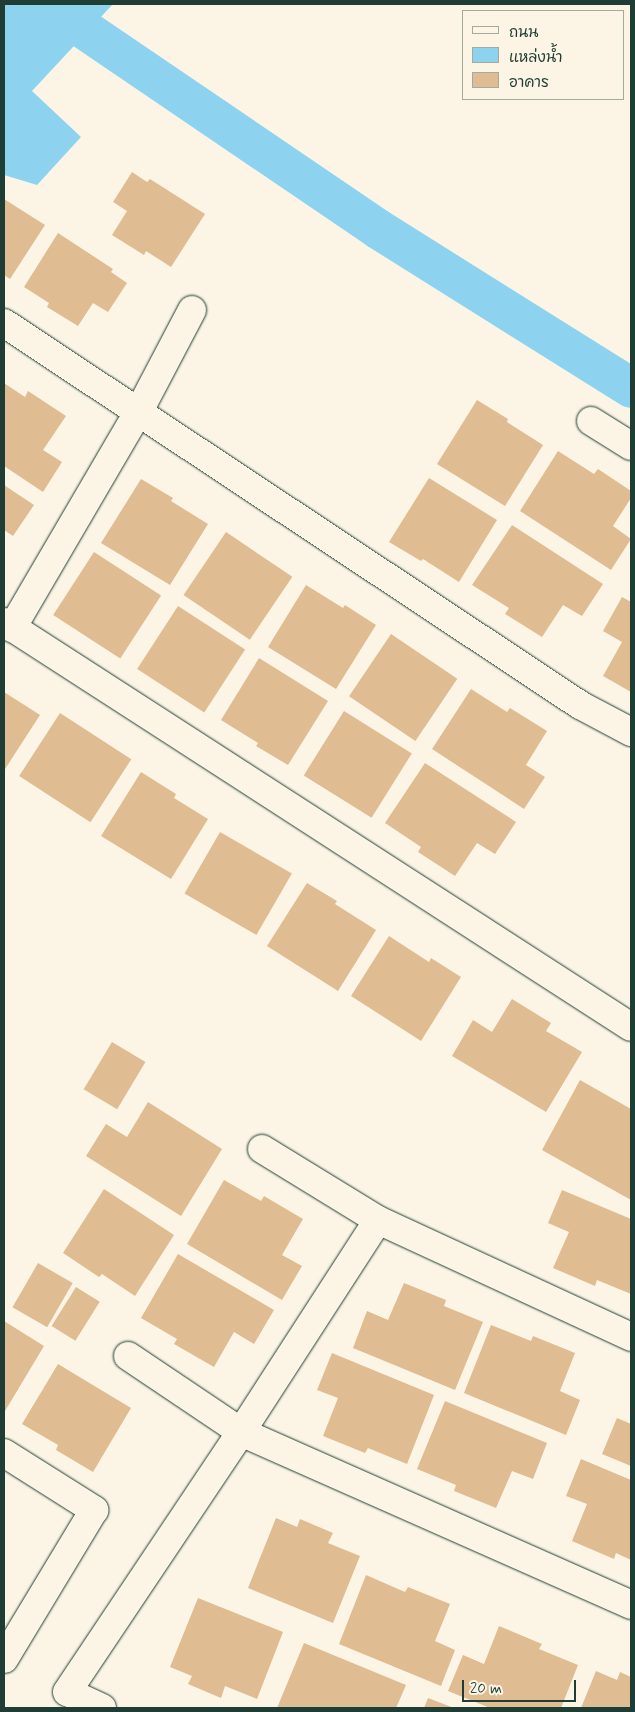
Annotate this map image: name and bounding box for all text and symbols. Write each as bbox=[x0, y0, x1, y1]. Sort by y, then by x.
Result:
legend bbox=[462, 10, 625, 100]
text: ถนน bbox=[509, 23, 538, 43]
text: แหล่งน้ำ bbox=[509, 48, 563, 68]
text: อาคาร bbox=[509, 73, 549, 93]
scale bar bbox=[465, 1670, 579, 1702]
text: 20 m bbox=[470, 1679, 502, 1699]

